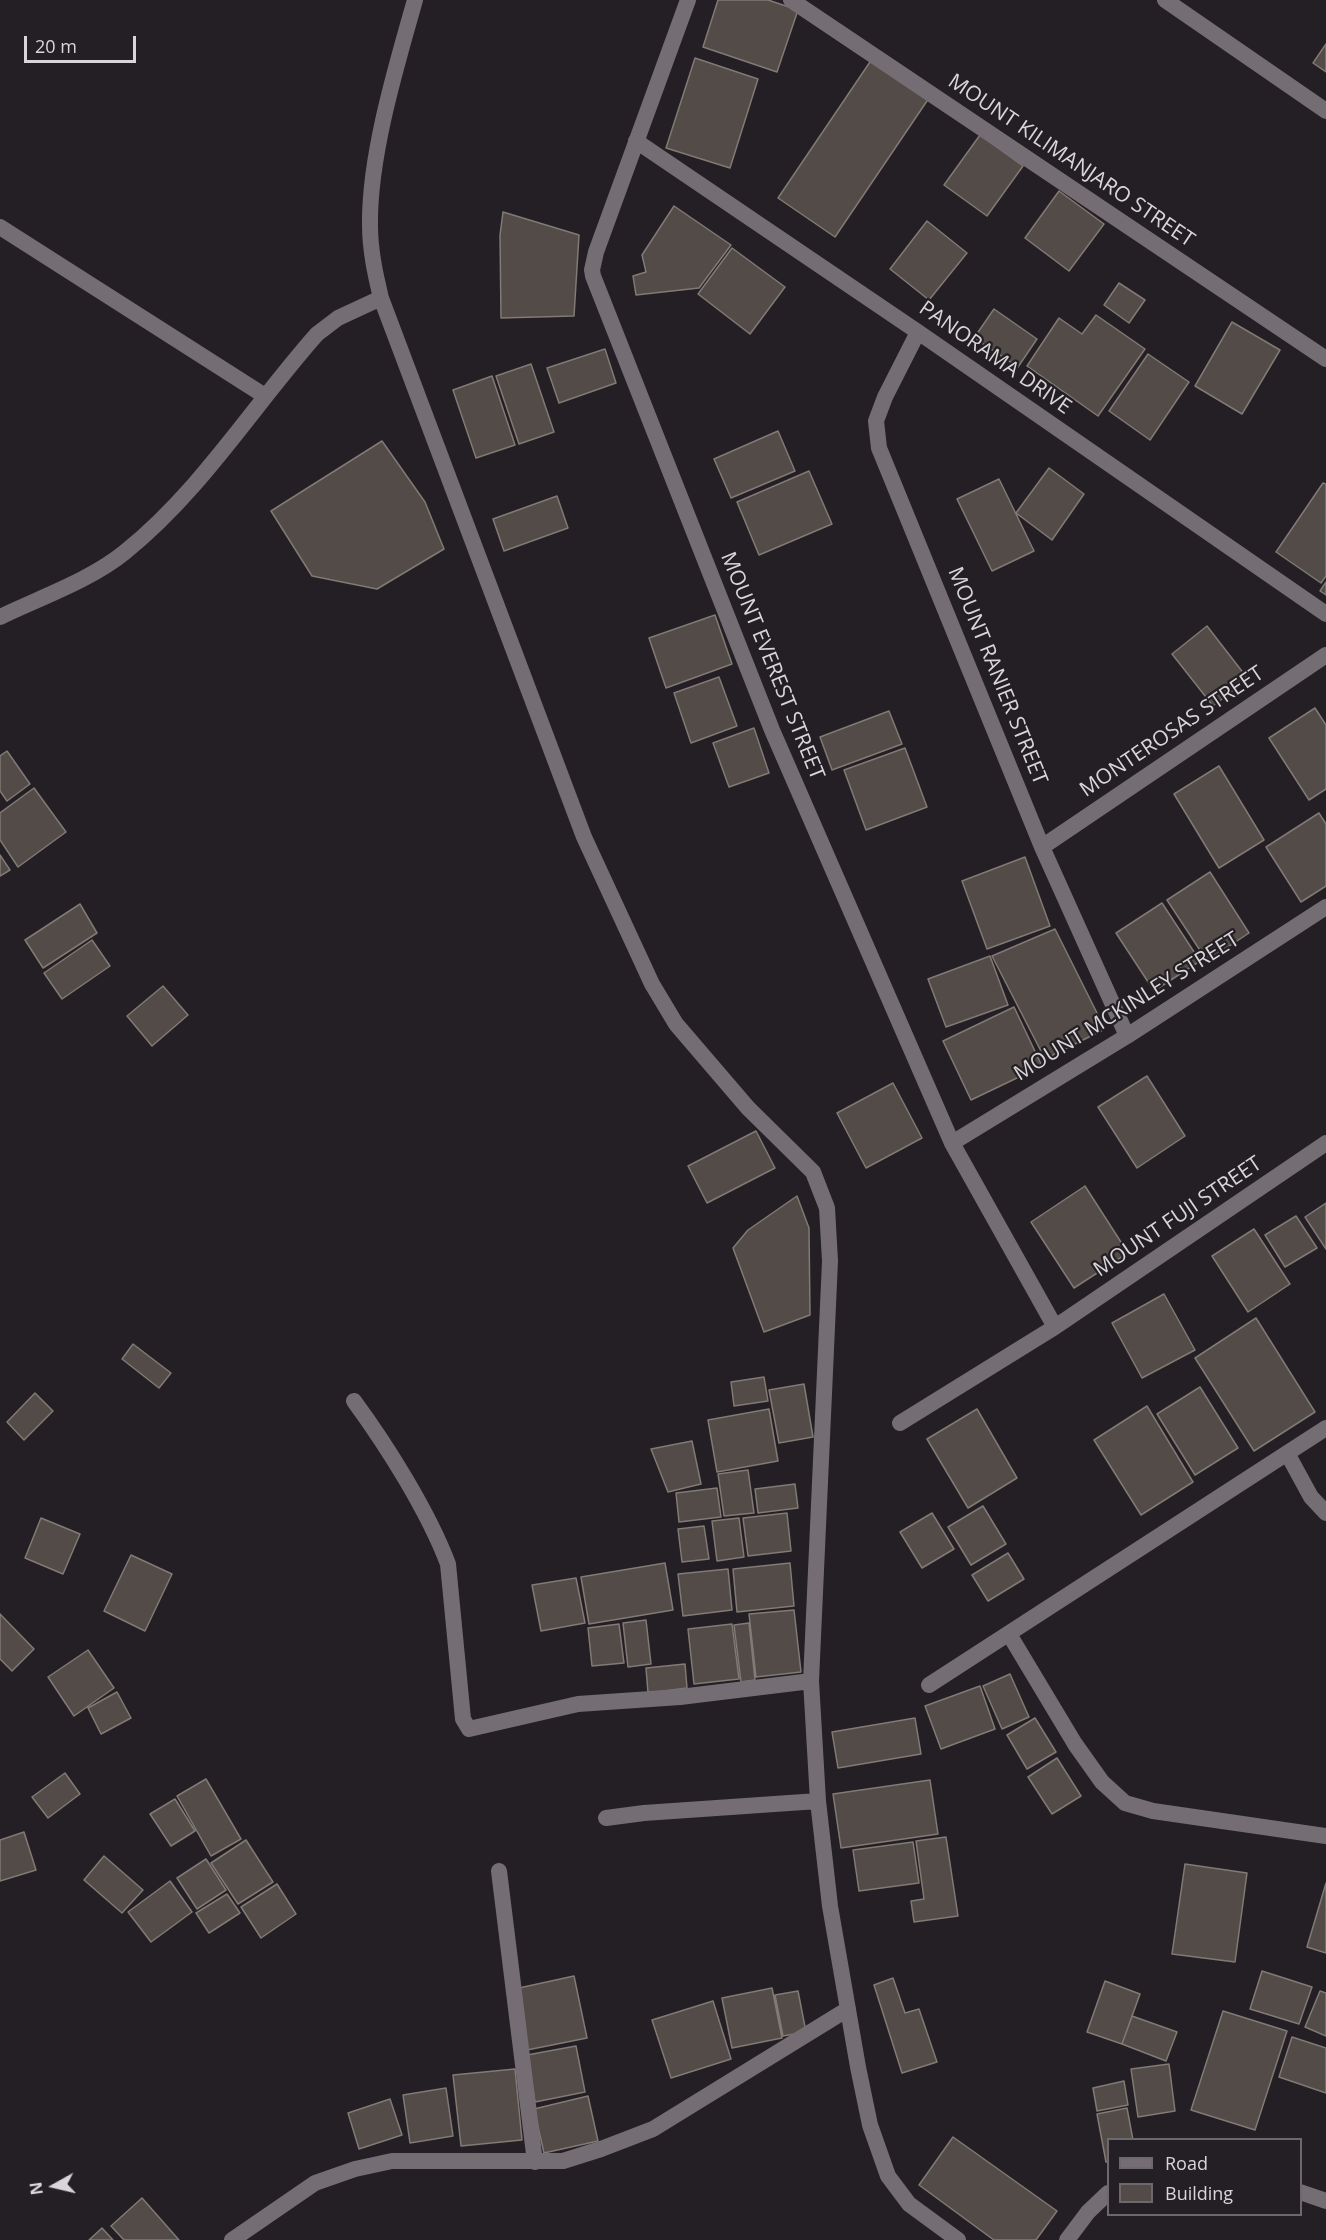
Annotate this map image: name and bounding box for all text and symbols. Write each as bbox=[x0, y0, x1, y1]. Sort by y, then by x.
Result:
scale bar bbox=[27, 24, 140, 62]
text: 20 m bbox=[35, 34, 77, 58]
street label: MOUNT KILIMANJARO STREET bbox=[943, 69, 1199, 253]
street label: PANORAMA DRIVE bbox=[914, 296, 1076, 420]
street label: MOUNT EVEREST STREET bbox=[715, 548, 829, 784]
street label: MOUNT RANIER STREET bbox=[942, 564, 1052, 788]
street label: MONTEROSAS STREET bbox=[1075, 661, 1269, 803]
street label: MOUNT MCKINLEY STREET bbox=[1010, 927, 1244, 1087]
street label: MOUNT FUJI STREET bbox=[1089, 1151, 1267, 1283]
legend bbox=[1107, 2138, 1302, 2216]
text: Road bbox=[1165, 2151, 1208, 2175]
north arrow bbox=[24, 2156, 84, 2216]
text: N bbox=[24, 2181, 48, 2196]
text: Building bbox=[1165, 2181, 1233, 2205]

